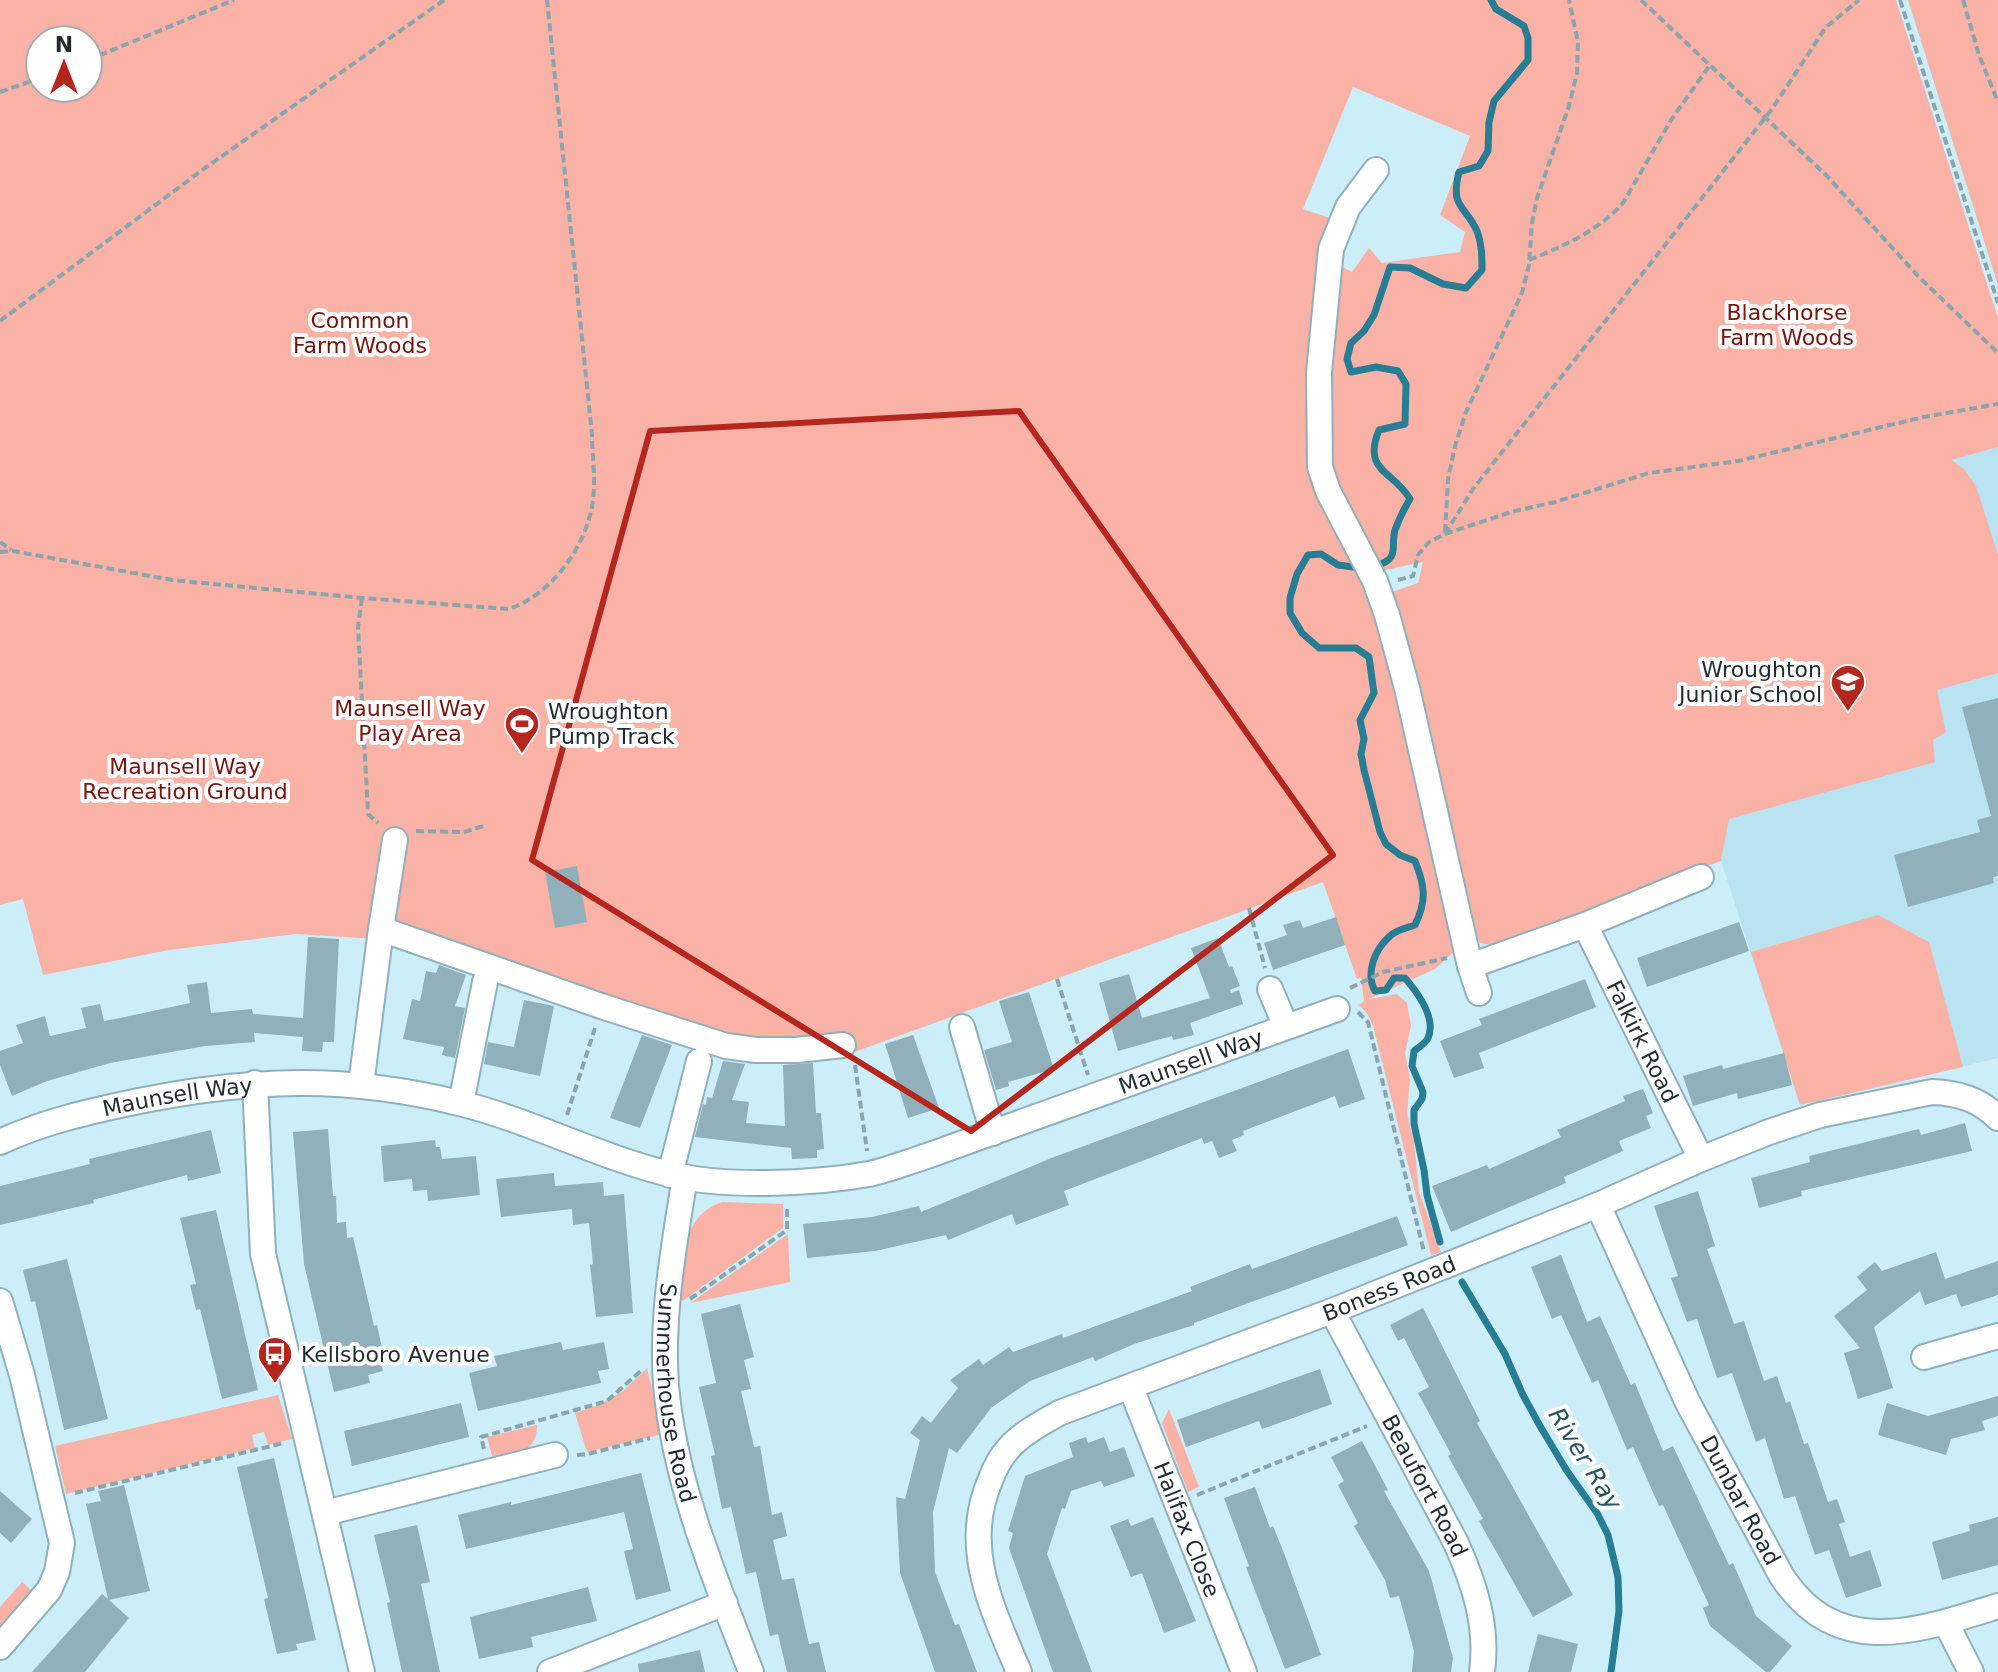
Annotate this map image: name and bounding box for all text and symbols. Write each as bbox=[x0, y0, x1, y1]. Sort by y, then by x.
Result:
north arrow bbox=[24, 24, 104, 104]
text: N bbox=[55, 32, 73, 57]
park label: Blackhorse Farm Woods bbox=[1720, 300, 1854, 350]
park label: Common Farm Woods bbox=[293, 308, 427, 358]
place label: Wroughton Junior School bbox=[1677, 657, 1822, 707]
school or university icon: Wroughton Junior School bbox=[1829, 663, 1867, 713]
park label: Maunsell Way Play Area bbox=[334, 696, 486, 746]
place label: Wroughton Pump Track bbox=[548, 699, 675, 749]
sports icon: Wroughton Pump Track bbox=[503, 705, 541, 755]
park label: Maunsell Way Recreation Ground bbox=[82, 754, 288, 804]
street label: Falkirk Road bbox=[1602, 976, 1683, 1107]
street label: Maunsell Way bbox=[1115, 1025, 1266, 1099]
street label: Maunsell Way bbox=[100, 1073, 253, 1121]
street label: Boness Road bbox=[1319, 1251, 1460, 1326]
street label: Summerhouse Road bbox=[652, 1282, 701, 1506]
bus stop icon: Kellsboro Avenue bbox=[256, 1335, 294, 1385]
place label: Kellsboro Avenue bbox=[301, 1342, 490, 1367]
water label: River Ray bbox=[1543, 1403, 1628, 1516]
street label: Beaufort Road bbox=[1377, 1411, 1472, 1561]
street label: Dunbar Road bbox=[1695, 1431, 1785, 1570]
street label: Halifax Close bbox=[1149, 1458, 1225, 1601]

